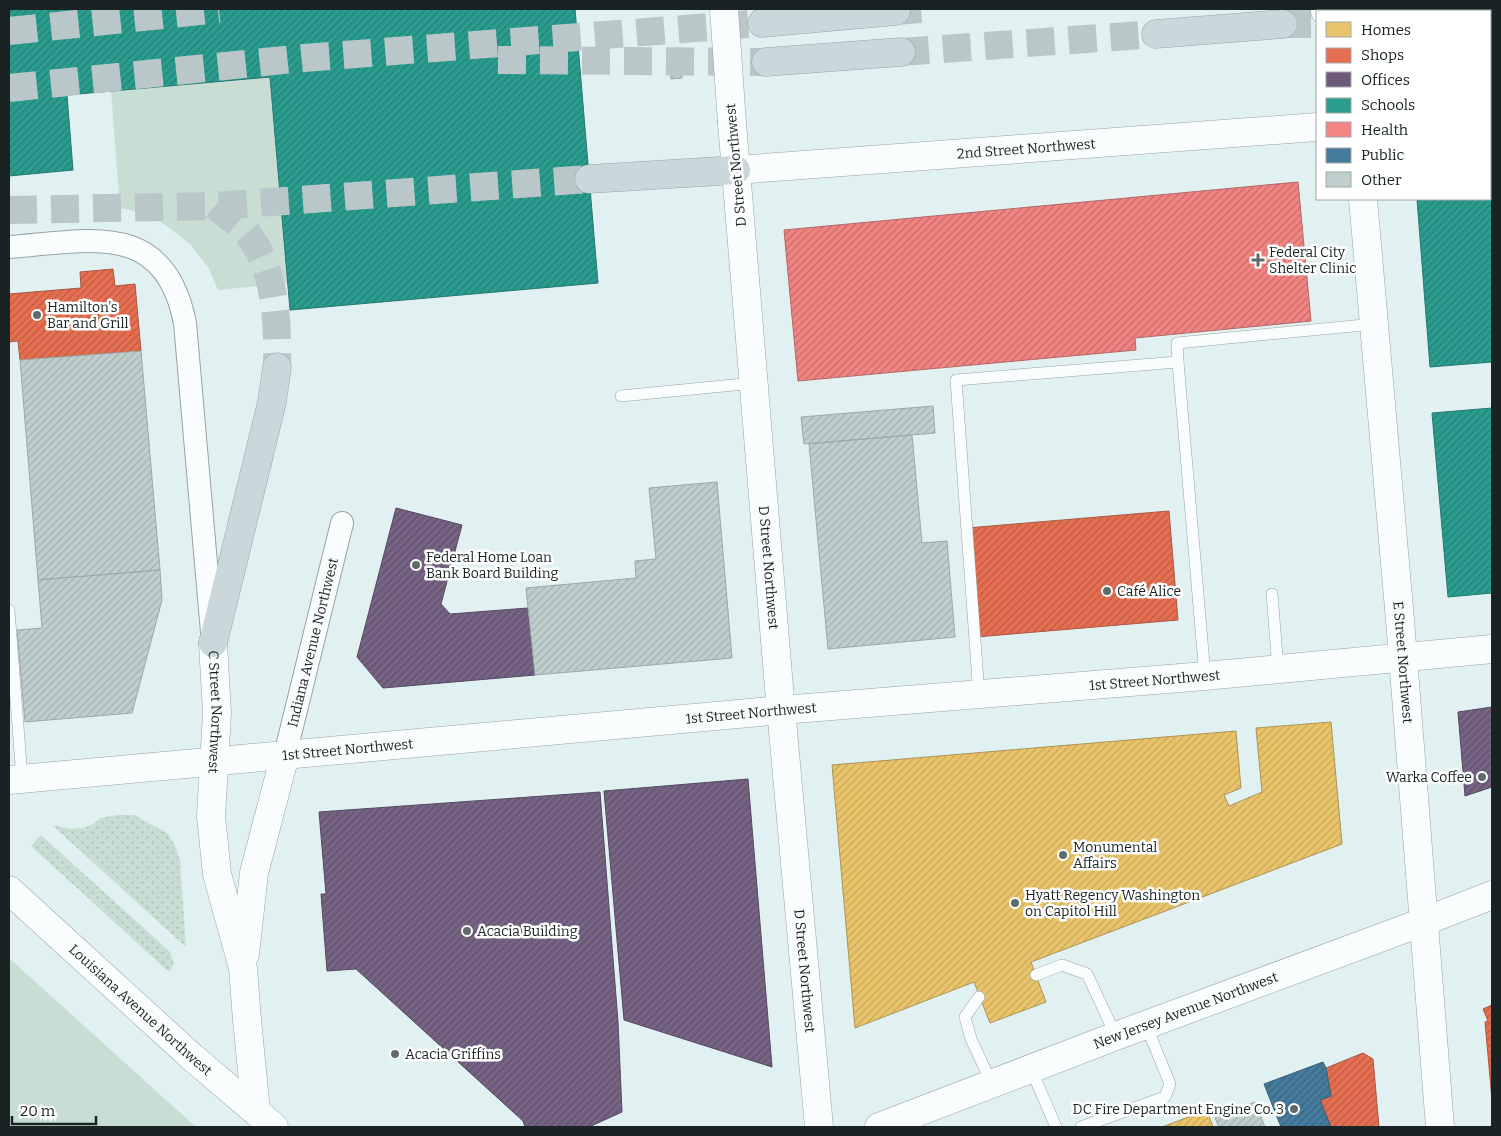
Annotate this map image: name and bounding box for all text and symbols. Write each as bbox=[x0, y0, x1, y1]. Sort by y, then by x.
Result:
legend bbox=[1316, 10, 1491, 200]
text: Homes bbox=[1361, 21, 1411, 39]
text: Shops bbox=[1361, 46, 1404, 64]
text: Offices bbox=[1361, 71, 1410, 89]
text: Schools bbox=[1361, 96, 1415, 114]
street label: D Street Northwest bbox=[722, 103, 750, 227]
text: Health bbox=[1361, 121, 1409, 139]
street label: 2nd Street Northwest bbox=[956, 135, 1096, 162]
text: Public bbox=[1361, 146, 1405, 164]
text: Other bbox=[1361, 171, 1402, 189]
place label: Federal City Shelter Clinic bbox=[1269, 244, 1356, 277]
marker: Federal City Shelter Clinic bbox=[1251, 253, 1265, 267]
place label: Hamilton's Bar and Grill bbox=[47, 299, 129, 332]
marker: Hamilton's Bar and Grill bbox=[31, 309, 43, 321]
street label: D Street Northwest bbox=[755, 505, 783, 630]
place label: Federal Home Loan Bank Board Building bbox=[426, 549, 559, 582]
street label: Indiana Avenue Northwest bbox=[284, 556, 342, 729]
marker: Federal Home Loan Bank Board Building bbox=[410, 559, 422, 571]
place label: Café Alice bbox=[1117, 583, 1181, 600]
marker: Café Alice bbox=[1101, 585, 1113, 597]
street label: E Street Northwest bbox=[1390, 600, 1417, 724]
street label: C Street Northwest bbox=[205, 650, 226, 774]
street label: 1st Street Northwest bbox=[1088, 666, 1221, 694]
street label: 1st Street Northwest bbox=[685, 699, 817, 727]
street label: 1st Street Northwest bbox=[281, 735, 414, 764]
place label: Warka Coffee bbox=[1386, 769, 1472, 786]
marker: Warka Coffee bbox=[1476, 771, 1488, 783]
place label: Monumental Affairs bbox=[1073, 839, 1157, 872]
marker: Monumental Affairs bbox=[1057, 849, 1069, 861]
place label: Hyatt Regency Washington on Capitol Hill bbox=[1025, 887, 1200, 920]
marker: Hyatt Regency Washington on Capitol Hill bbox=[1009, 897, 1021, 909]
street label: D Street Northwest bbox=[791, 908, 819, 1033]
place label: Acacia Building bbox=[477, 923, 578, 940]
marker: Acacia Building bbox=[461, 925, 473, 937]
street label: Louisiana Avenue Northwest bbox=[66, 941, 216, 1079]
street label: New Jersey Avenue Northwest bbox=[1091, 968, 1280, 1052]
place label: Acacia Griffins bbox=[405, 1046, 501, 1063]
marker: Acacia Griffins bbox=[389, 1048, 401, 1060]
scale bar bbox=[12, 1094, 96, 1126]
place label: DC Fire Department Engine Co. 3 bbox=[1073, 1101, 1284, 1118]
text: 20 m bbox=[20, 1102, 56, 1120]
marker: DC Fire Department Engine Co. 3 bbox=[1288, 1103, 1300, 1115]

